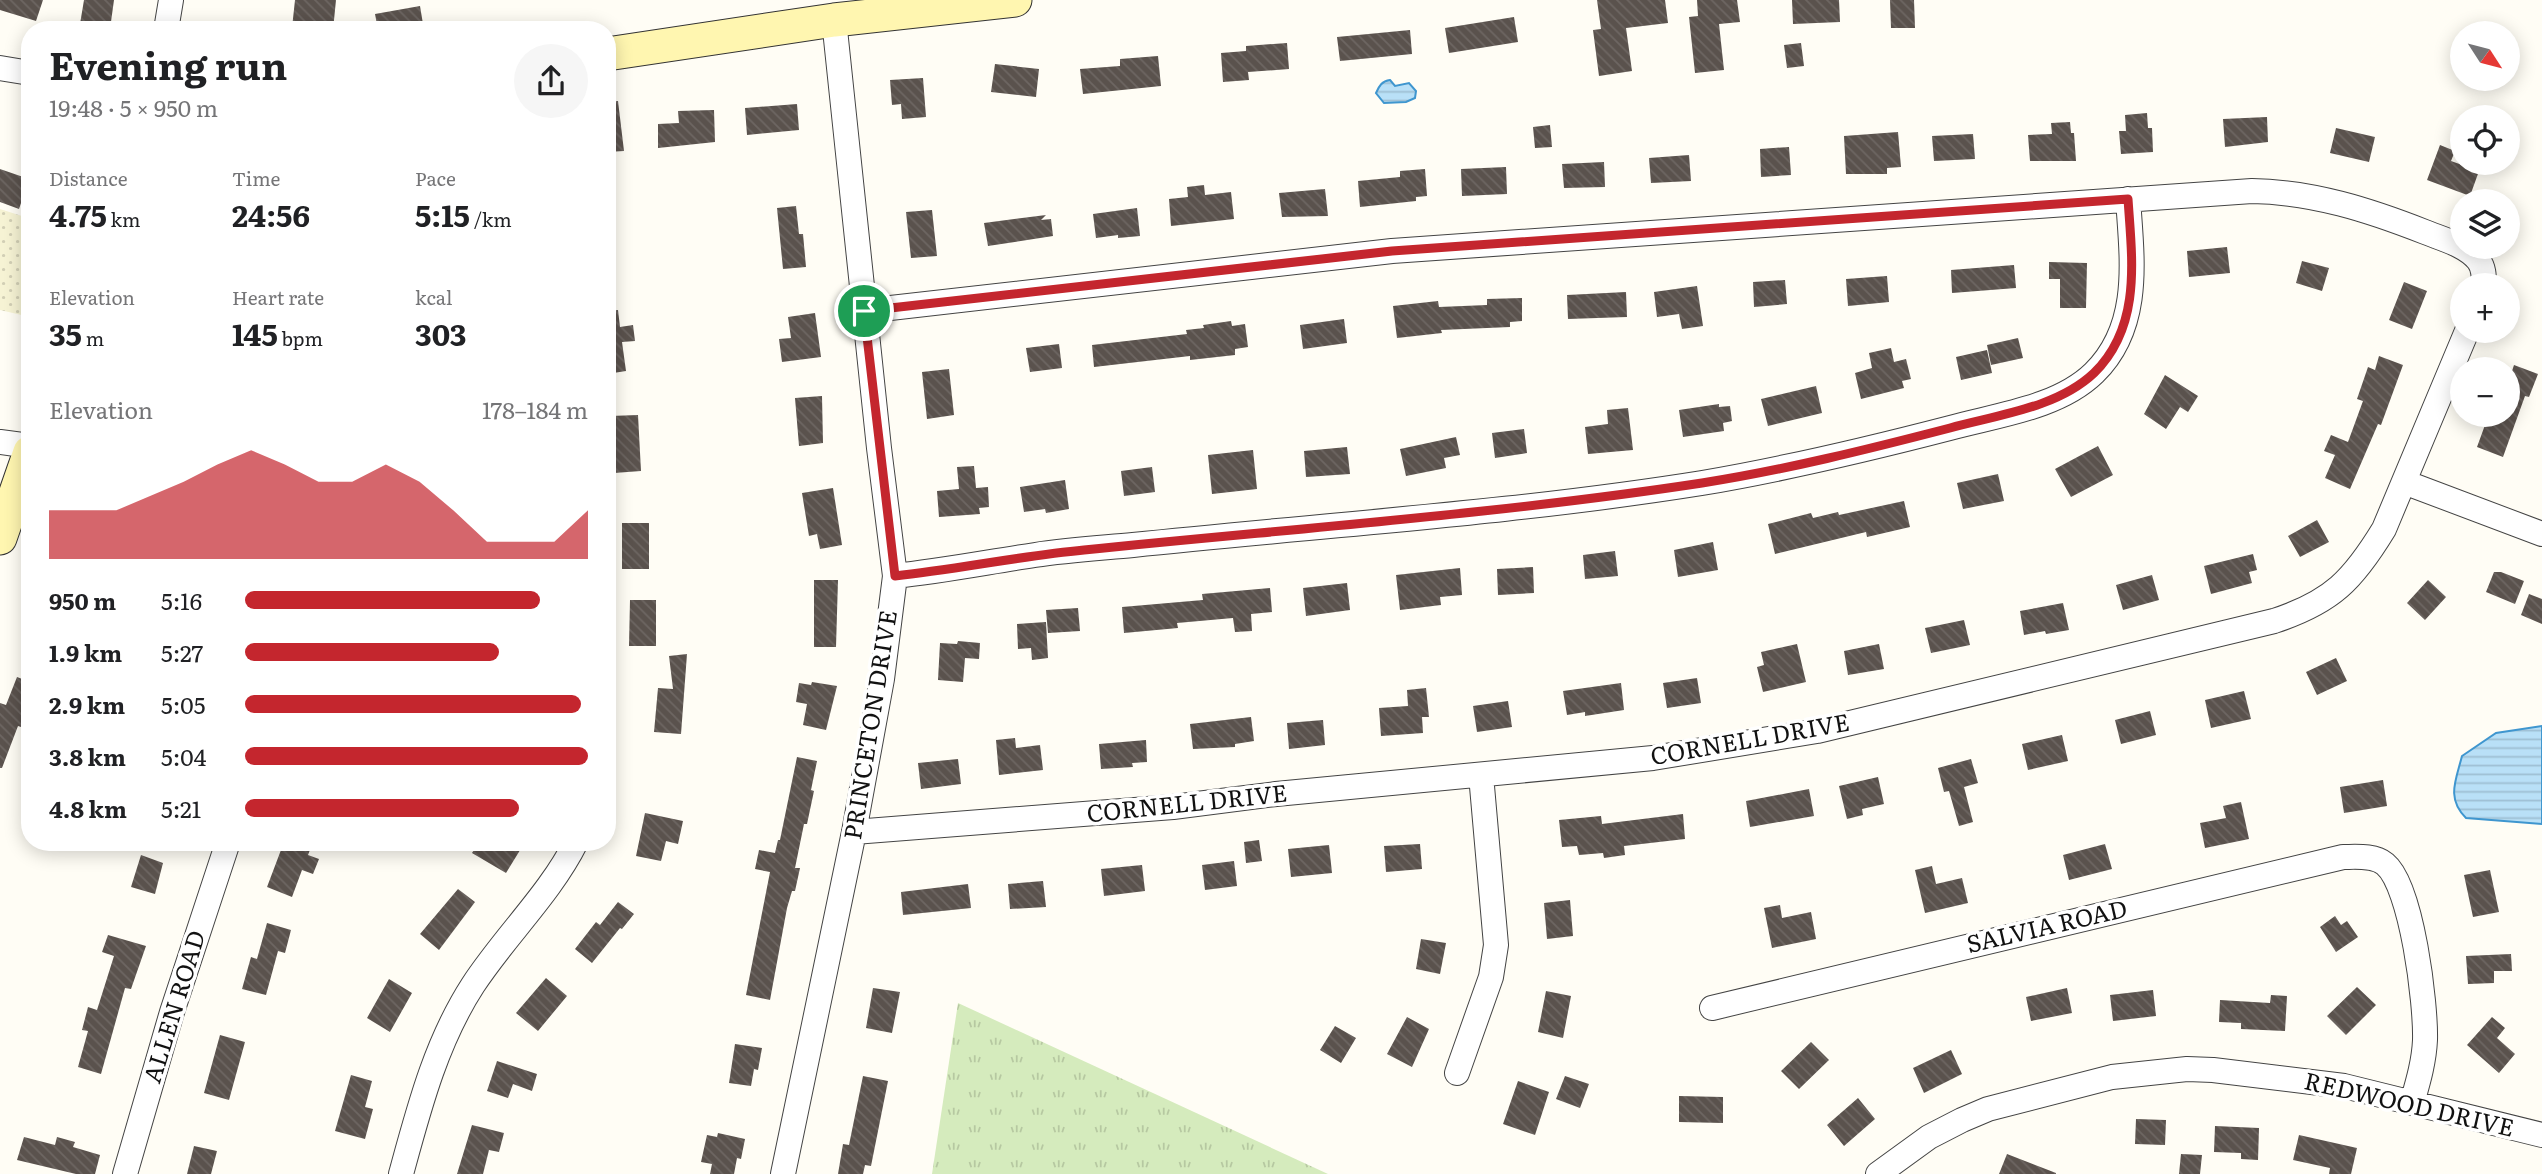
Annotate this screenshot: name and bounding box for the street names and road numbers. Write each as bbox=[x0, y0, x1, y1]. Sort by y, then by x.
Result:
street label: PRINCETON DRIVE bbox=[833, 607, 904, 842]
street label: CORNELL DRIVE bbox=[1647, 703, 1852, 772]
street label: CORNELL DRIVE bbox=[1085, 774, 1289, 829]
street label: SALVIA ROAD bbox=[1963, 889, 2130, 960]
street label: ALLEN ROAD bbox=[133, 926, 212, 1087]
street label: REDWOOD DRIVE bbox=[2301, 1061, 2518, 1144]

